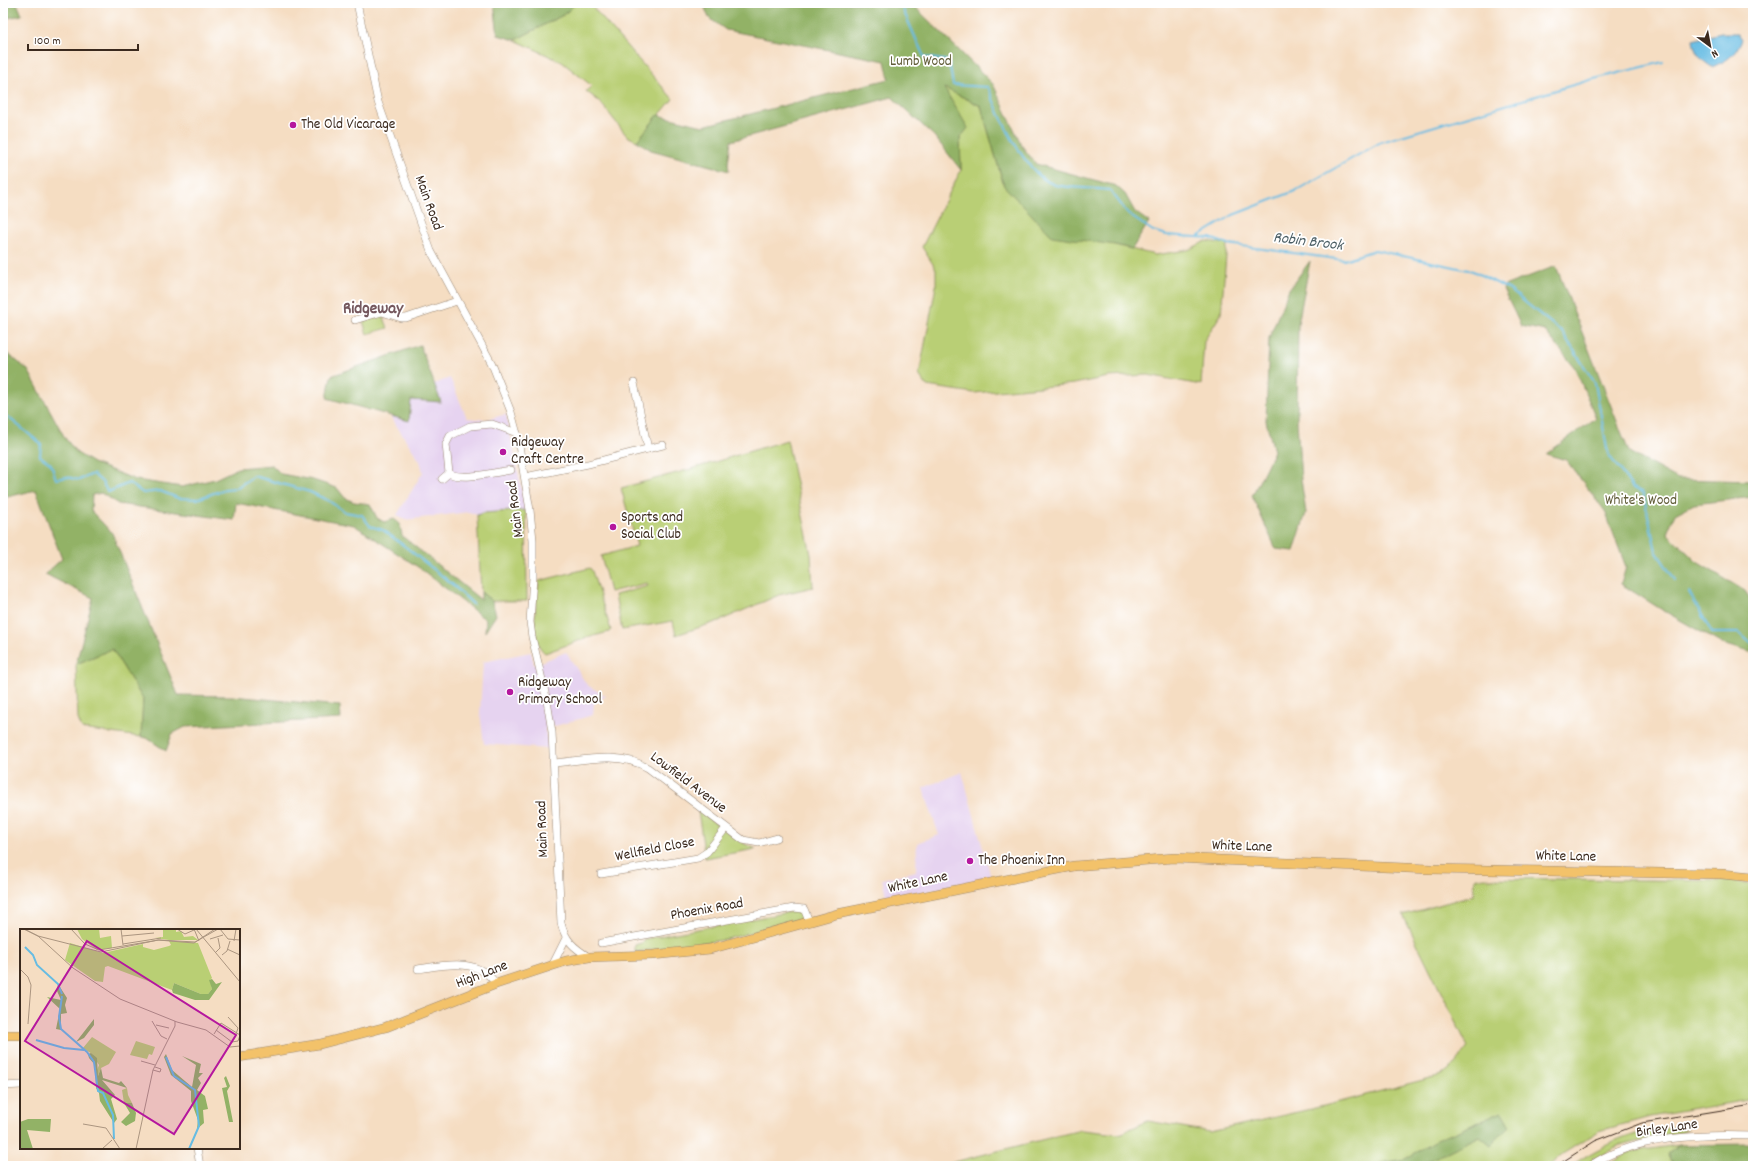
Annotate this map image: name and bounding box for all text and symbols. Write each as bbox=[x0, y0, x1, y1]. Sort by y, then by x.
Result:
scale bar bbox=[28, 26, 138, 52]
north arrow bbox=[1690, 26, 1730, 66]
text: 100 m bbox=[34, 33, 61, 50]
text: N bbox=[1707, 45, 1721, 61]
park label: Lumb Wood bbox=[890, 51, 952, 73]
place label: The Old Vicarage bbox=[301, 114, 396, 136]
marker: The Old Vicarage bbox=[288, 120, 298, 130]
street label: Main Road bbox=[408, 172, 448, 234]
water label: Robin Brook bbox=[1272, 226, 1346, 258]
district label: Ridgeway bbox=[343, 298, 404, 322]
place label: Ridgeway Craft Centre bbox=[511, 432, 584, 471]
marker: Ridgeway Craft Centre bbox=[498, 447, 508, 457]
street label: Main Road bbox=[502, 479, 530, 539]
park label: White's Wood bbox=[1605, 490, 1677, 512]
place label: Sports and Social Club bbox=[621, 507, 683, 546]
marker: Sports and Social Club bbox=[608, 522, 618, 532]
place label: Ridgeway Primary School bbox=[518, 672, 602, 711]
marker: Ridgeway Primary School bbox=[505, 687, 515, 697]
street label: Lowfield Avenue bbox=[645, 747, 731, 819]
street label: Main Road bbox=[531, 800, 555, 858]
street label: Wellfield Close bbox=[613, 831, 697, 868]
street label: White Lane bbox=[1211, 835, 1273, 859]
street label: White Lane bbox=[1536, 845, 1597, 869]
place label: The Phoenix Inn bbox=[978, 850, 1065, 872]
marker: The Phoenix Inn bbox=[965, 856, 975, 866]
street label: White Lane bbox=[886, 866, 950, 900]
street label: Phoenix Road bbox=[669, 893, 745, 927]
inset map bbox=[20, 929, 240, 1149]
street label: High Lane bbox=[453, 955, 512, 995]
street label: Birley Lane bbox=[1635, 1114, 1700, 1144]

